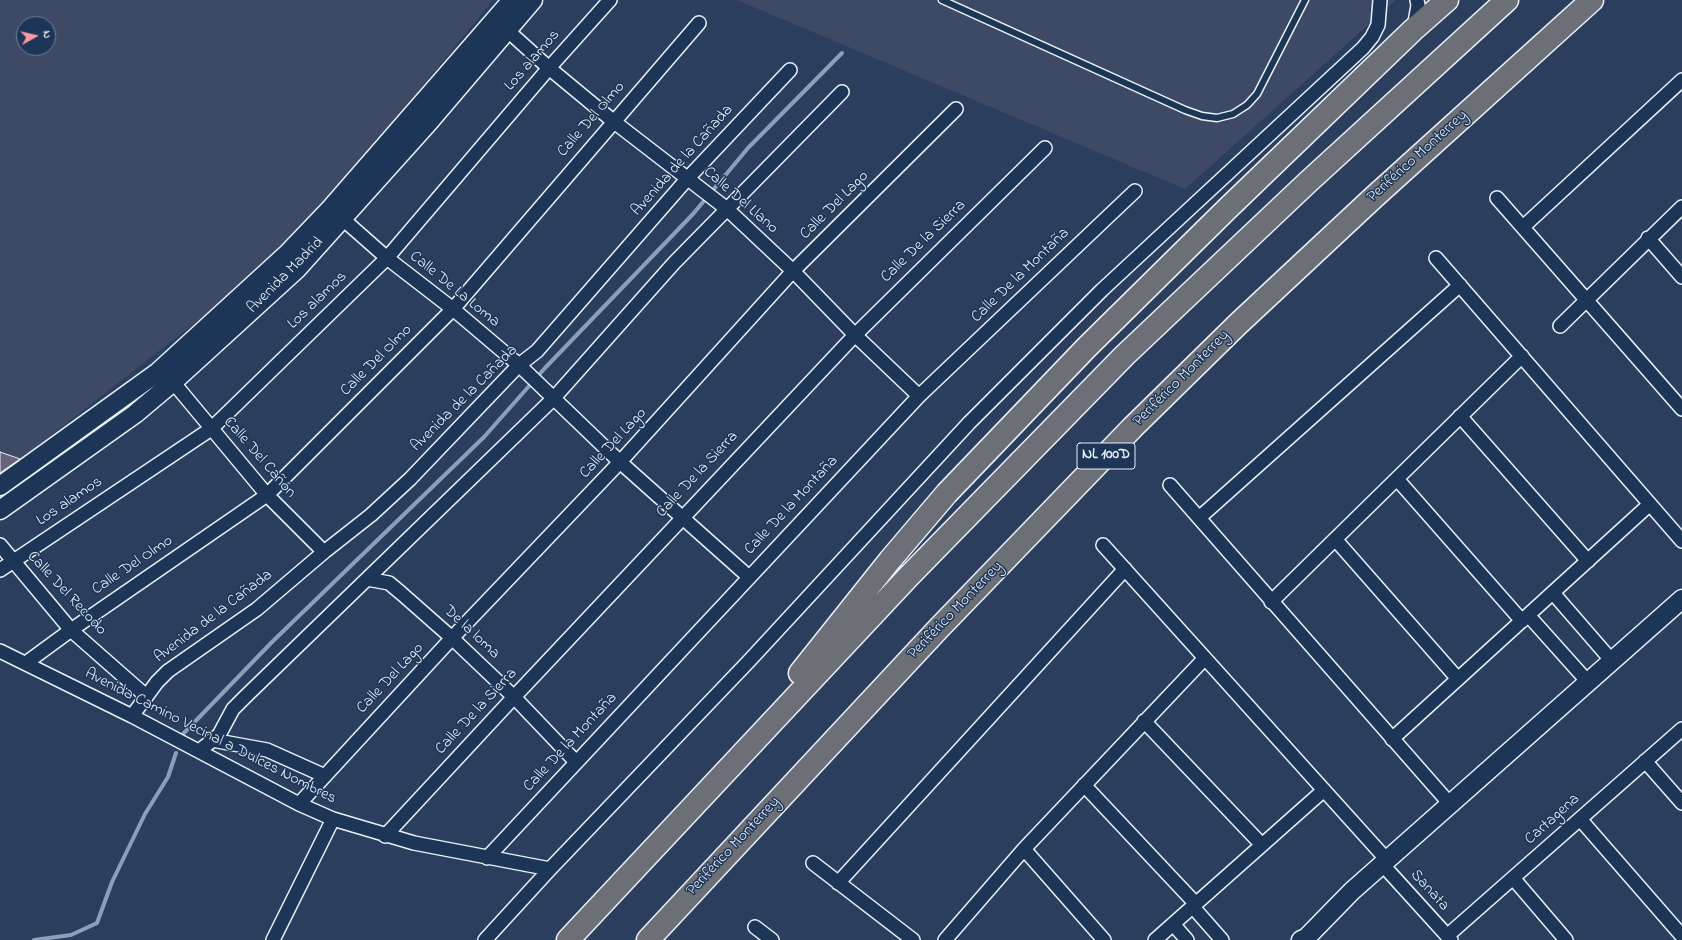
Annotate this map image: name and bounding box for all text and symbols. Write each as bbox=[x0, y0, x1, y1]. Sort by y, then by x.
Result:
north arrow bbox=[16, 16, 56, 56]
street label: Los alamos bbox=[501, 26, 565, 96]
text: N bbox=[38, 30, 55, 39]
street label: Calle Del Olmo bbox=[554, 78, 630, 162]
street label: Avenida de la Cañada bbox=[628, 101, 738, 221]
street label: Periférico Monterrey bbox=[1364, 107, 1472, 207]
street label: Calle Del Llano bbox=[699, 163, 781, 239]
street label: Calle Del Lago bbox=[797, 168, 873, 244]
street label: Calle De la Sierra bbox=[877, 197, 971, 287]
street label: Calle De la Montaña bbox=[968, 224, 1074, 328]
street label: Avenida Madrid bbox=[244, 234, 328, 318]
street label: Calle De La Loma bbox=[405, 248, 503, 332]
street label: Los alamos bbox=[284, 268, 352, 334]
street label: Calle Del Olmo bbox=[337, 321, 417, 401]
street label: Periférico Monterrey bbox=[1130, 327, 1234, 431]
street label: Avenida de la Cañada bbox=[408, 342, 522, 456]
street label: Calle Del Lago bbox=[576, 405, 652, 483]
street label: Calle Del Cañón bbox=[219, 414, 299, 502]
street label: Calle De la Sierra bbox=[653, 428, 743, 522]
road number: NL 100D bbox=[1077, 443, 1135, 469]
street label: Calle De la Montaña bbox=[741, 452, 843, 560]
street label: Los alamos bbox=[33, 473, 107, 531]
street label: Calle Del Olmo bbox=[89, 532, 177, 600]
street label: Calle Del Recodo bbox=[22, 548, 110, 640]
street label: Periférico Monterrey bbox=[904, 558, 1008, 664]
street label: Avenida de la Cañada bbox=[151, 566, 277, 668]
street label: De la loma bbox=[439, 602, 503, 664]
street label: Calle Del Lago bbox=[353, 640, 429, 718]
street label: Avenida Camino Vecinal a Dulces Nombres bbox=[81, 665, 339, 809]
street label: Calle De la Sierra bbox=[432, 665, 522, 759]
street label: Calle De la Montaña bbox=[520, 689, 622, 797]
street label: Cartagena bbox=[1522, 790, 1584, 850]
street label: Periférico Monterrey bbox=[683, 793, 785, 901]
street label: Sanata bbox=[1405, 866, 1453, 916]

